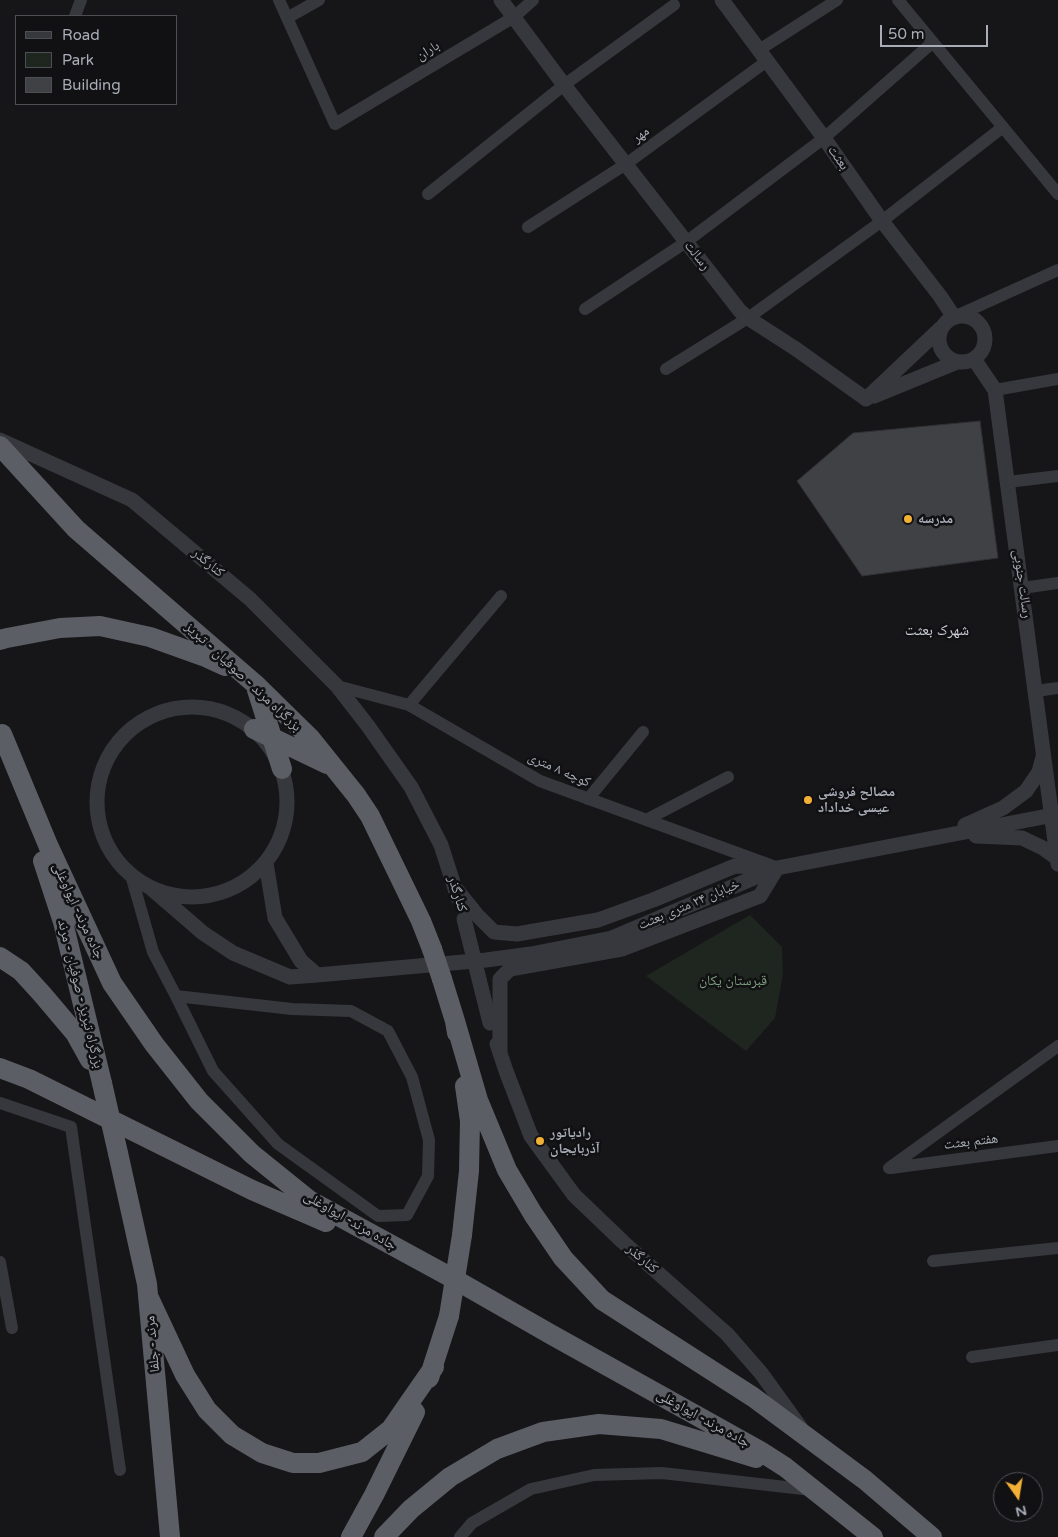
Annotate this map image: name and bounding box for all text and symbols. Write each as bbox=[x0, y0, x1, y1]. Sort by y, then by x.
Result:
legend bbox=[15, 15, 178, 105]
scale bar bbox=[883, 15, 990, 47]
text: 50 m bbox=[888, 25, 925, 43]
text: Road bbox=[62, 26, 100, 44]
street label: باران bbox=[413, 38, 443, 64]
text: Park bbox=[62, 51, 94, 69]
text: Building bbox=[62, 76, 121, 94]
street label: مهر bbox=[629, 123, 653, 147]
street label: بعثت bbox=[824, 142, 852, 174]
street label: رسالت bbox=[680, 238, 714, 274]
place label: مدرسه bbox=[918, 511, 953, 527]
marker: مدرسه bbox=[902, 513, 914, 525]
street label: کنارگذر bbox=[189, 545, 227, 581]
street label: رسالت جنوبی bbox=[1009, 549, 1035, 619]
street label: بزرگراه مرند - صوفیان - تبریز bbox=[181, 619, 305, 735]
district label: شهرک بعثت bbox=[905, 622, 969, 640]
street label: کوچه ۸ متری bbox=[525, 749, 593, 791]
place label: مصالح فروشی عیسی خداداد bbox=[818, 784, 895, 816]
marker: مصالح فروشی عیسی خداداد bbox=[802, 794, 814, 806]
street label: جاده مرند- ایواوغلی bbox=[48, 860, 108, 962]
street label: کنارگذر bbox=[444, 874, 470, 914]
street label: خیابان ۲۴ متری بعثت bbox=[636, 876, 742, 934]
street label: بزرگراه تبریز - صوفیان - مرند bbox=[53, 918, 107, 1070]
park label: قبرستان یکان bbox=[699, 973, 767, 989]
place label: رادیاتور آذربایجان bbox=[550, 1125, 600, 1158]
street label: هفتم بعثت bbox=[943, 1130, 999, 1154]
marker: رادیاتور آذربایجان bbox=[534, 1135, 546, 1147]
street label: جاده مرند- ایواوغلی bbox=[301, 1188, 399, 1254]
street label: کنارگذر bbox=[623, 1241, 661, 1277]
street label: مرند - جلفا bbox=[142, 1315, 164, 1373]
street label: جاده مرند- ایواوغلی bbox=[653, 1386, 753, 1452]
north arrow bbox=[993, 1472, 1043, 1522]
text: N bbox=[1014, 1502, 1029, 1521]

